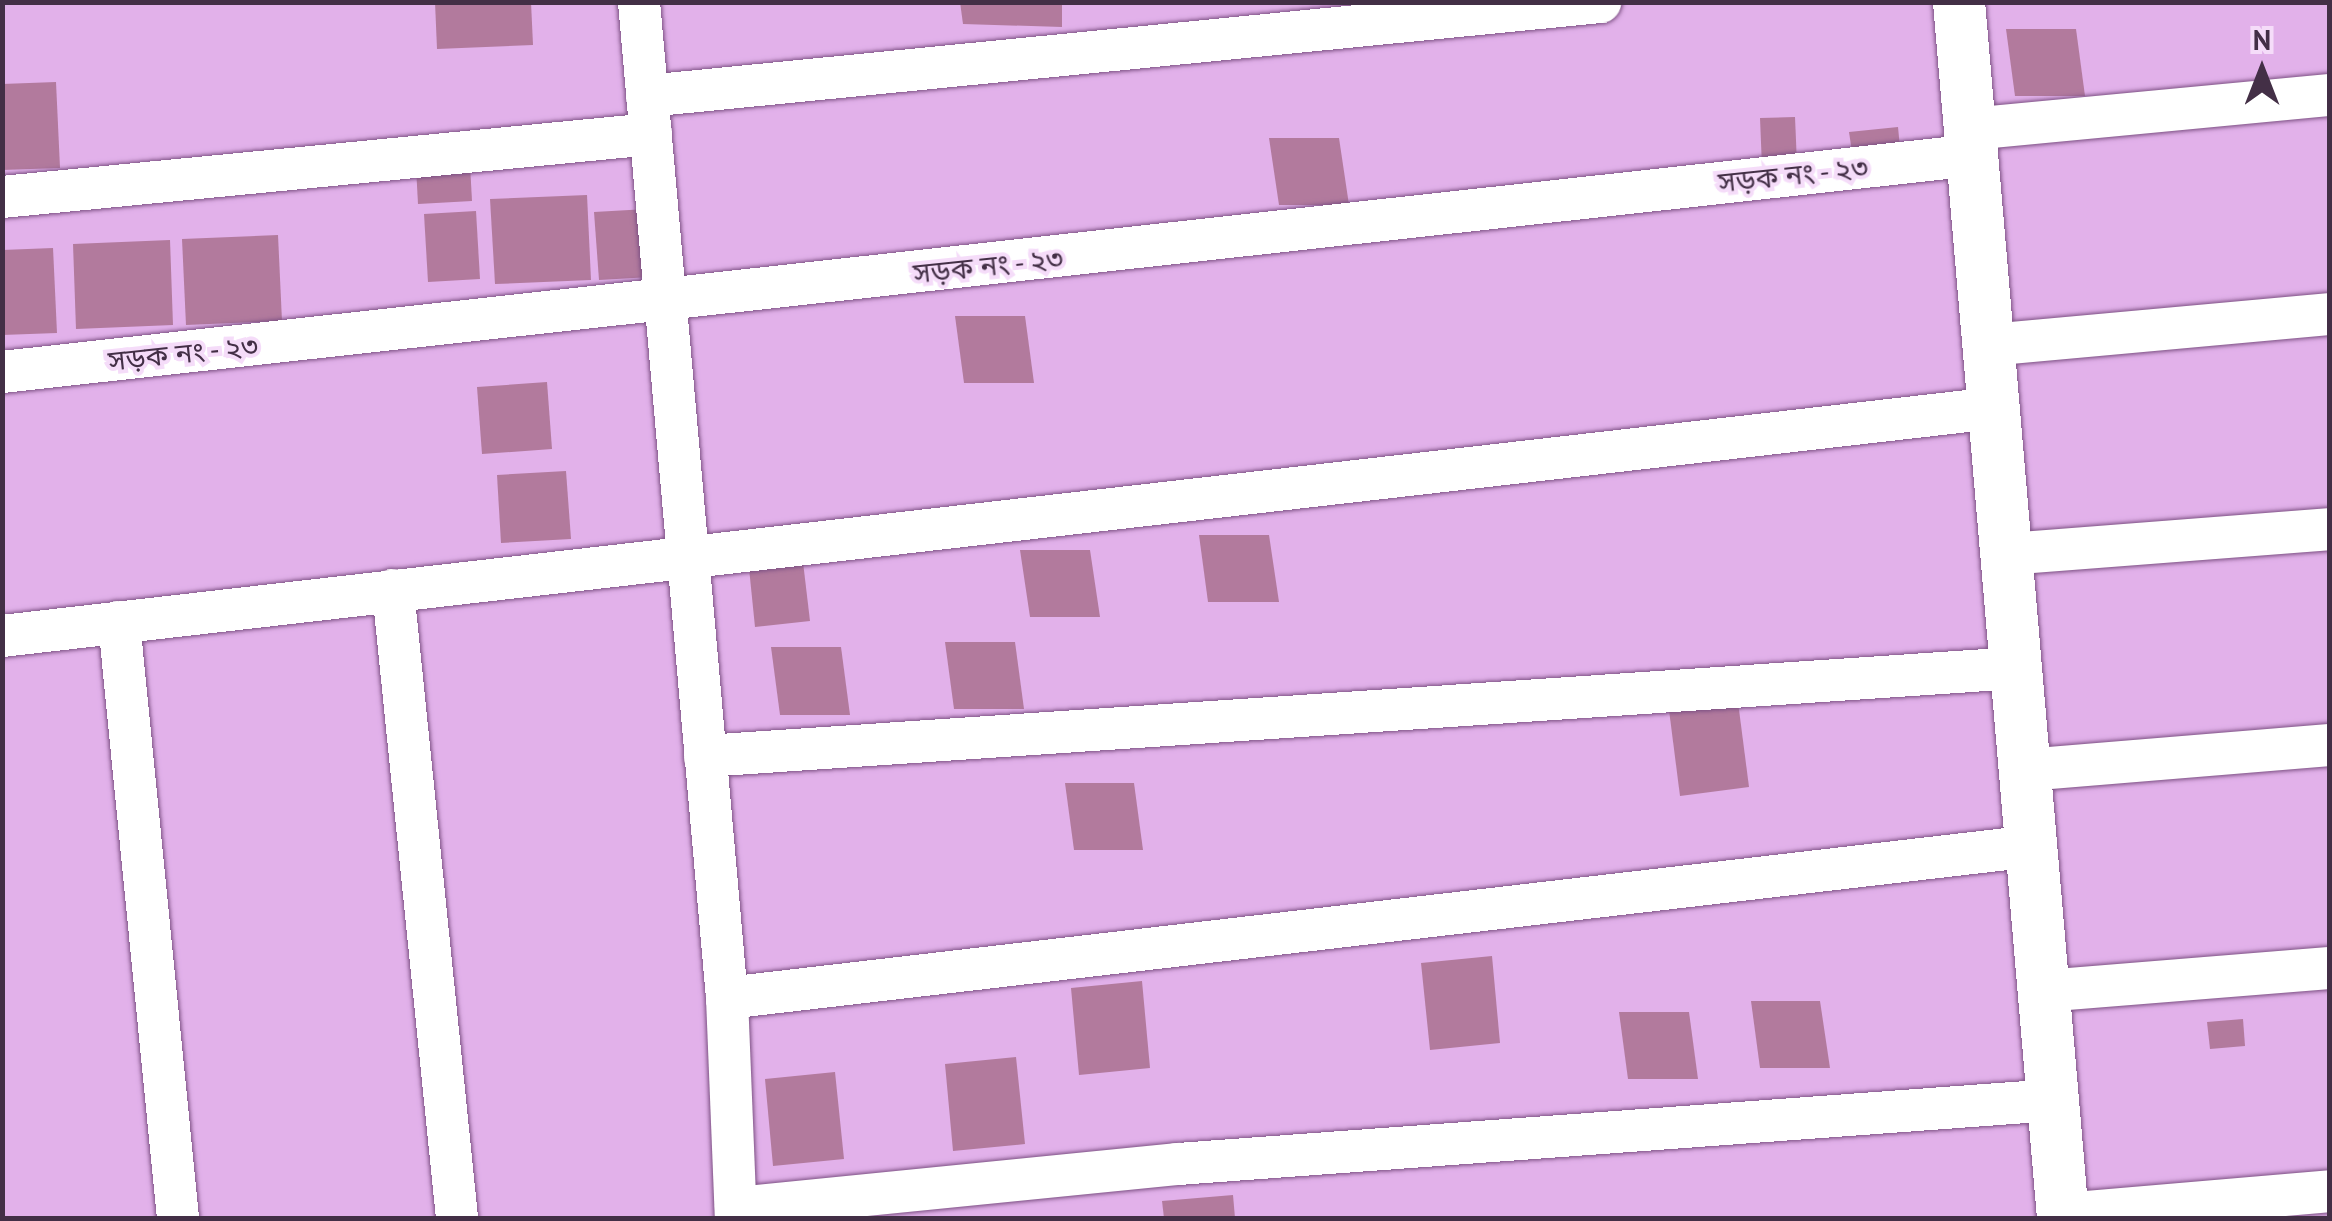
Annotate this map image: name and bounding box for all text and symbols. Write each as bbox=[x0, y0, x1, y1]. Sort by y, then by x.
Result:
north arrow bbox=[2212, 20, 2312, 120]
text: N bbox=[2253, 21, 2271, 58]
street label: সড়ক নং - ২৩ bbox=[1714, 150, 1872, 200]
street label: সড়ক নং - ২৩ bbox=[909, 241, 1067, 291]
street label: সড়ক নং - ২৩ bbox=[104, 328, 262, 378]

